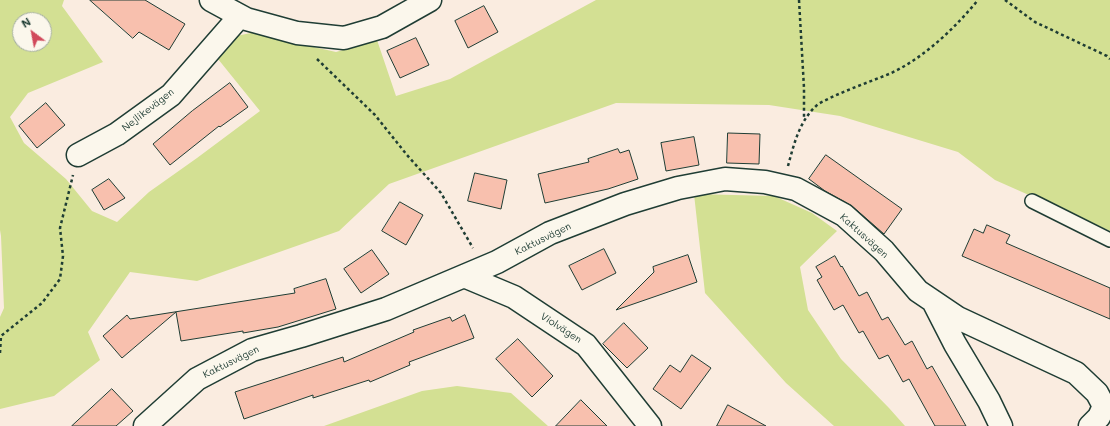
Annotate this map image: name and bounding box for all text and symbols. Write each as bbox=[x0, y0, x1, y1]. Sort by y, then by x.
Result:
north arrow bbox=[12, 12, 52, 52]
text: N bbox=[18, 14, 33, 31]
street label: Nejlikevägen bbox=[120, 86, 176, 134]
street label: Kaktusvägen bbox=[837, 211, 891, 261]
street label: Kaktusvägen bbox=[513, 220, 573, 258]
street label: Violvägen bbox=[538, 310, 584, 346]
street label: Kaktusvägen bbox=[201, 343, 261, 381]

